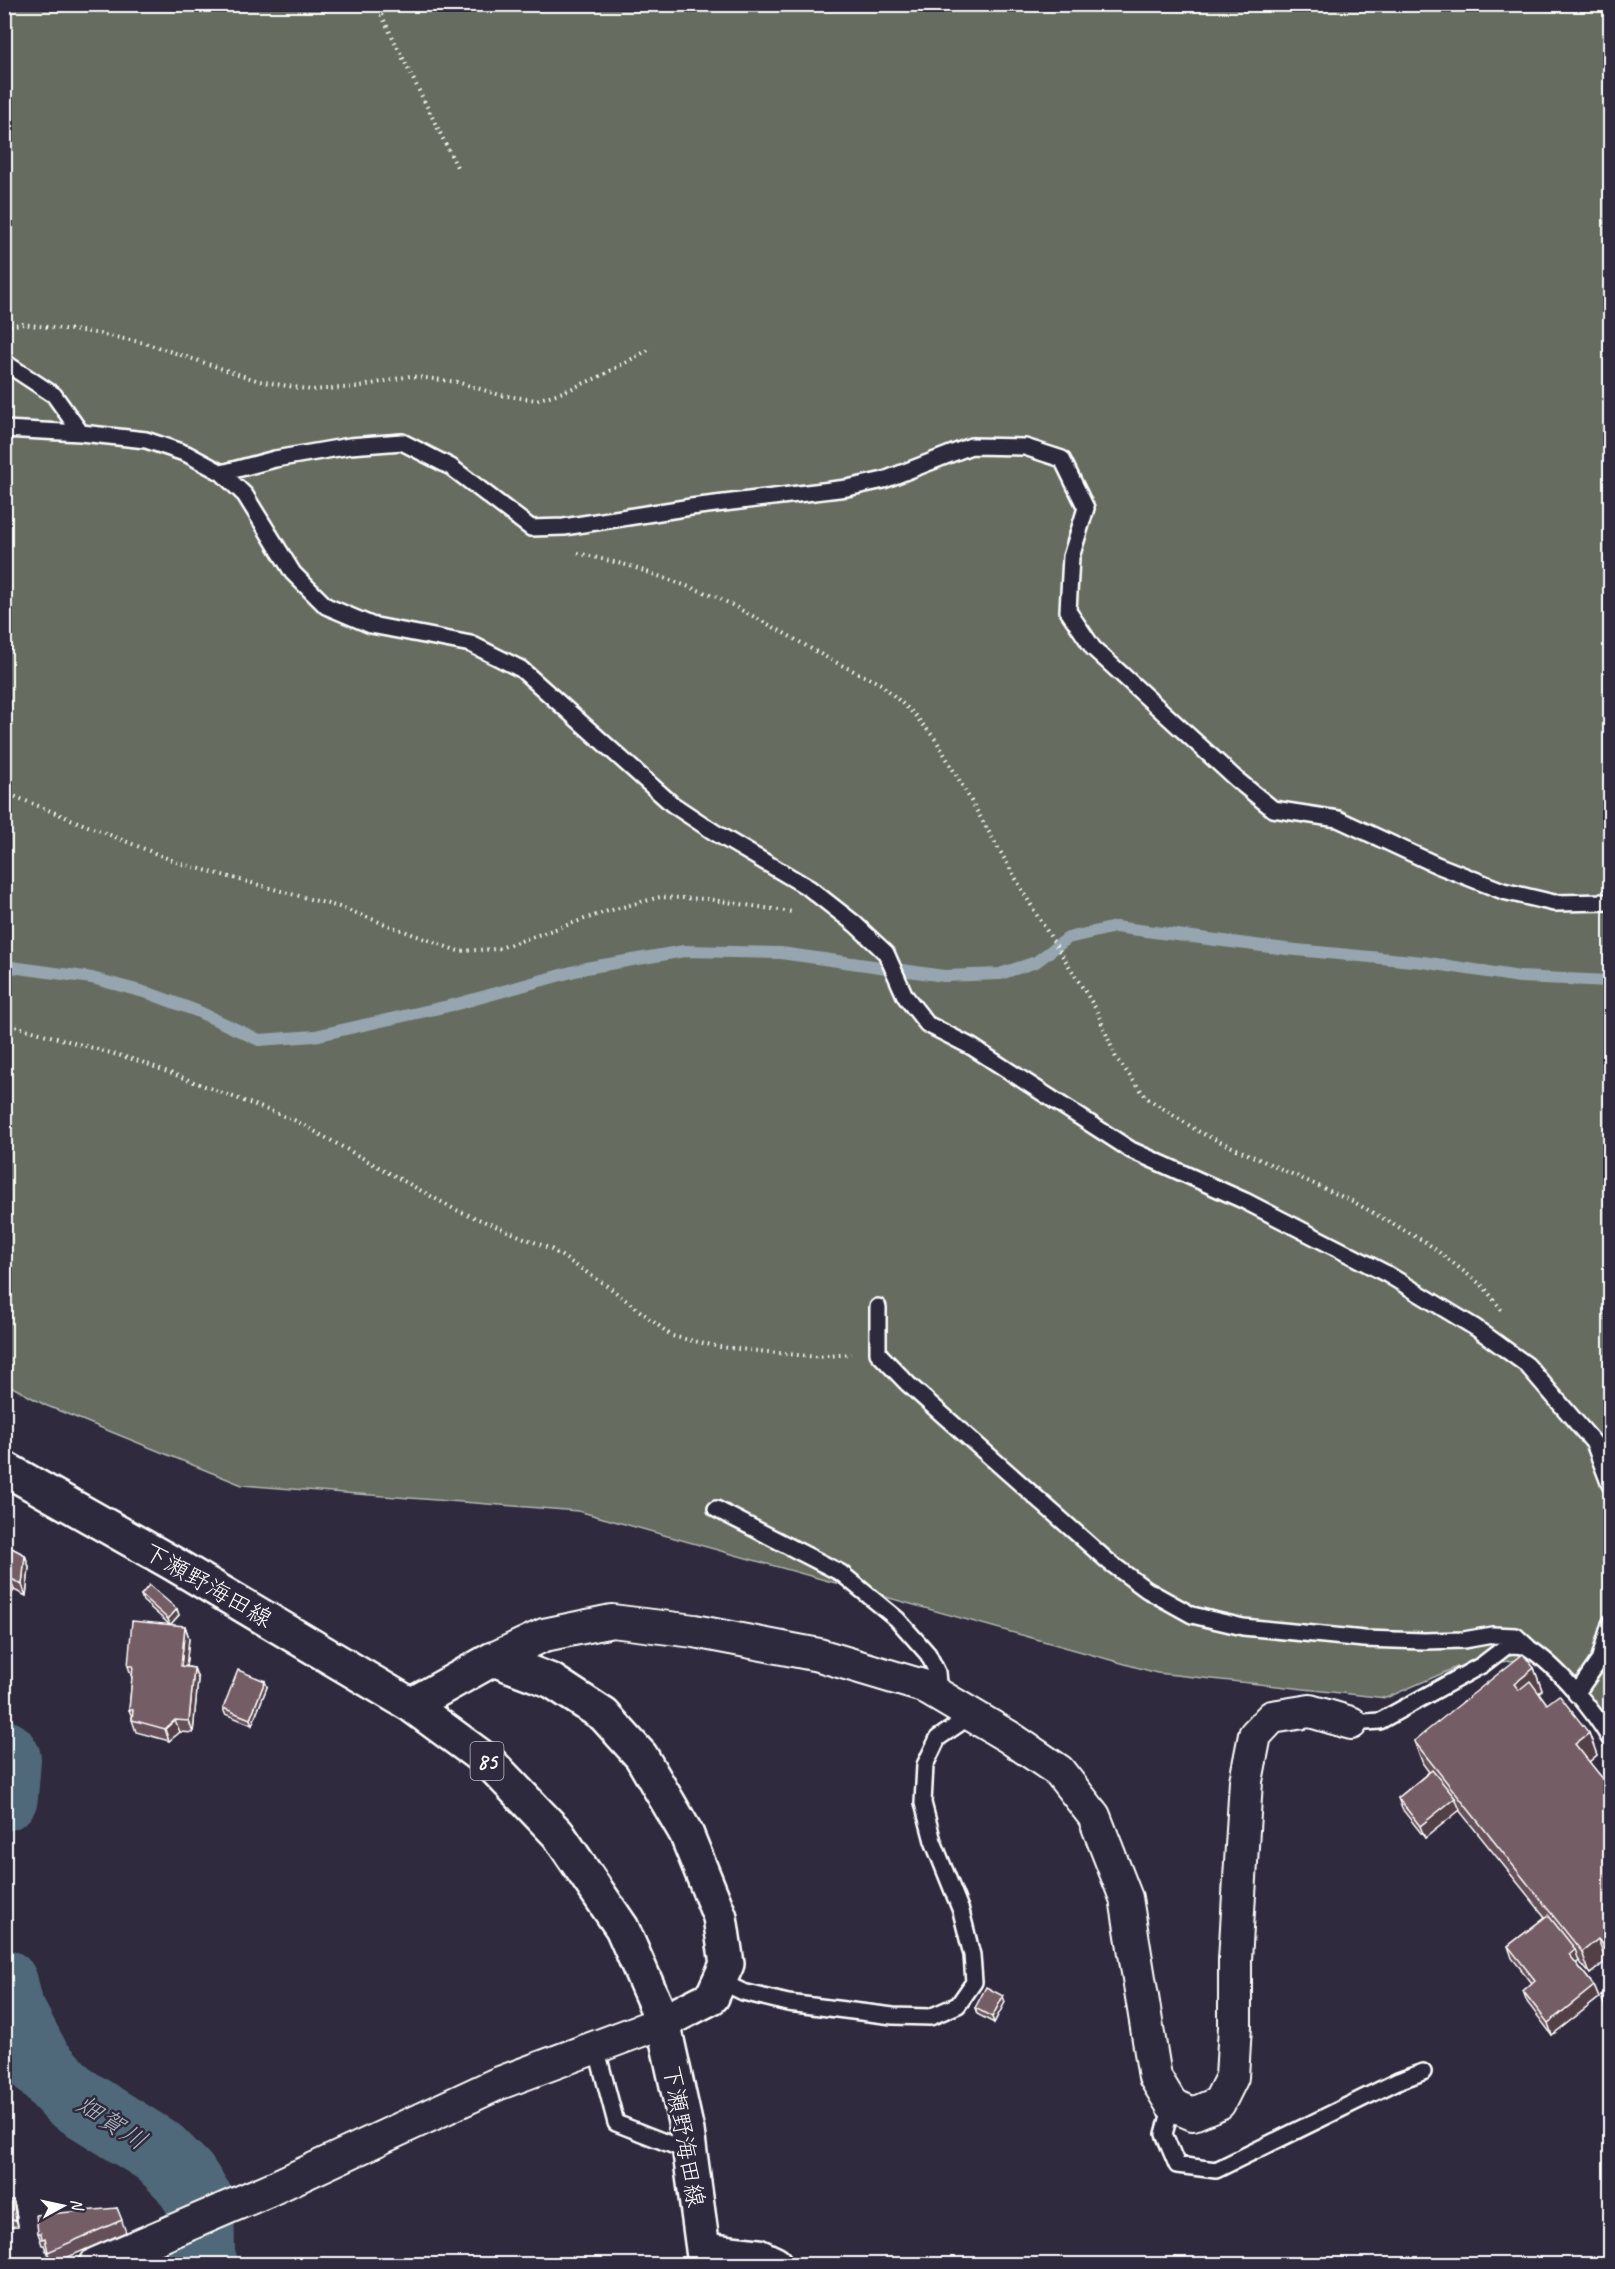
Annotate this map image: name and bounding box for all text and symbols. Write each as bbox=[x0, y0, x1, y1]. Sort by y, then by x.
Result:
street label: 下瀬野海田線 bbox=[138, 1536, 278, 1634]
road number: 85 bbox=[470, 1742, 504, 1780]
street label: 下瀬野海田線 bbox=[657, 2062, 711, 2210]
water label: 畑賀川 bbox=[70, 2087, 153, 2158]
north arrow bbox=[33, 2176, 93, 2236]
text: N bbox=[66, 2198, 88, 2213]

